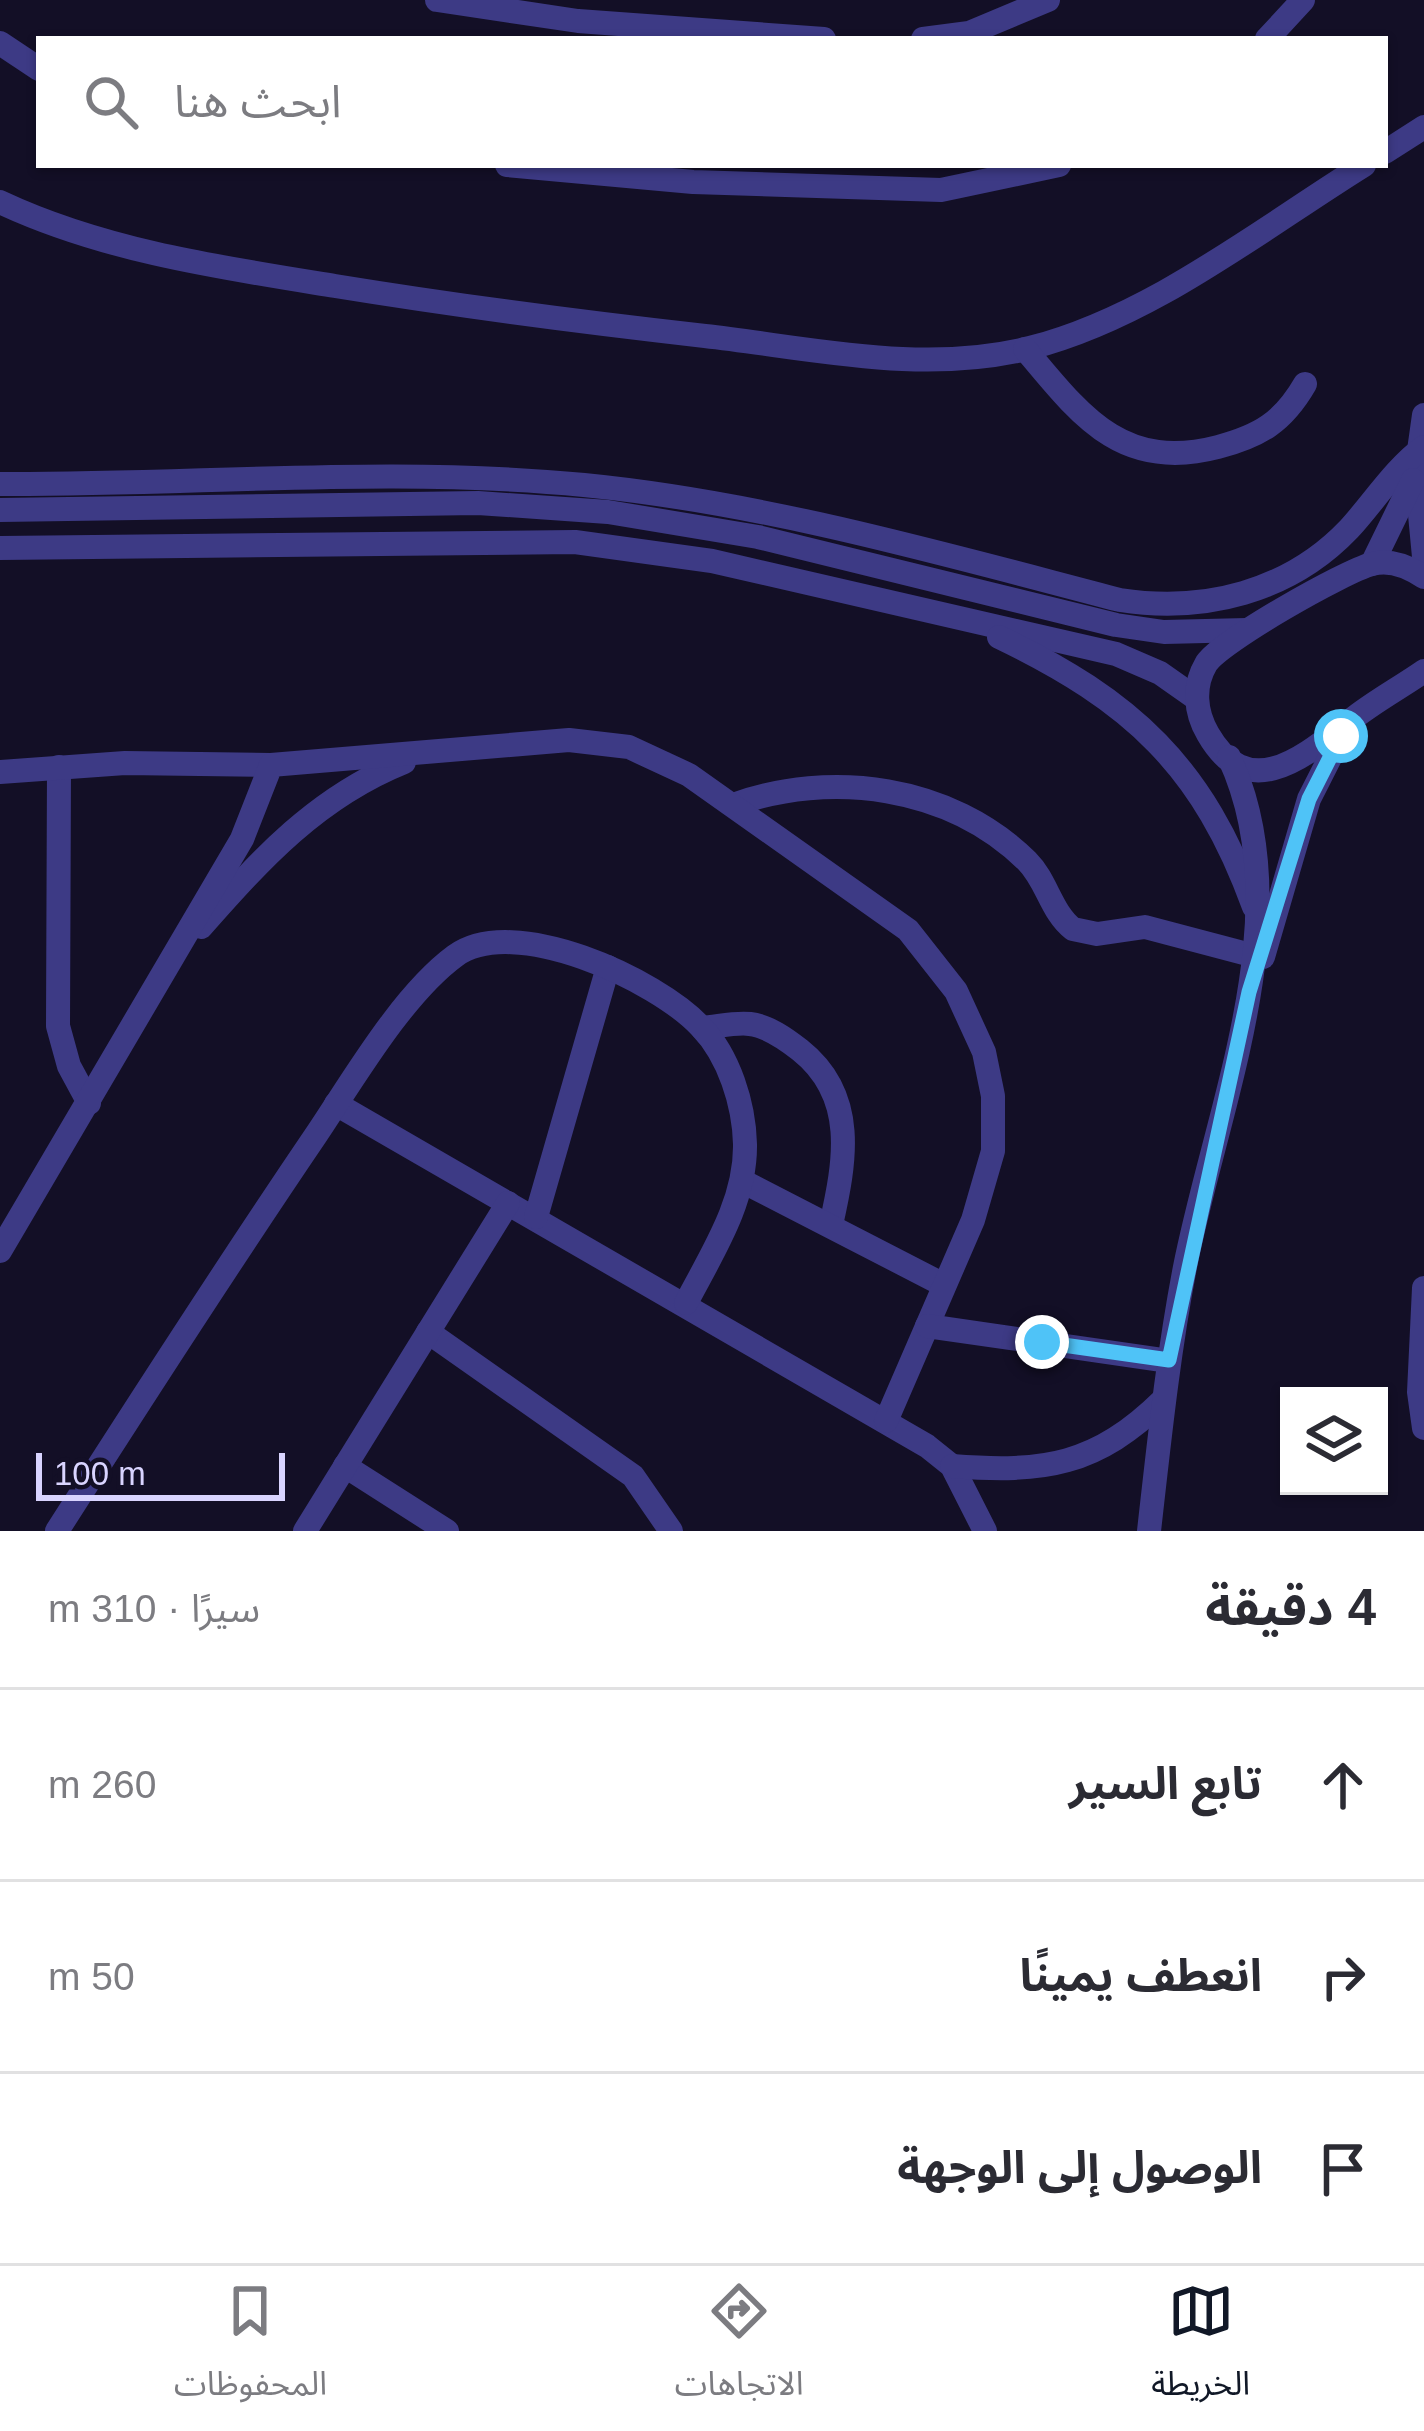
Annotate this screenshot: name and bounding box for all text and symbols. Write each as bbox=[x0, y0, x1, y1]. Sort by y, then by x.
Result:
search box bbox=[36, 36, 1388, 168]
icon: search bbox=[78, 69, 144, 135]
text: ابحث هنا bbox=[174, 76, 342, 127]
route start bbox=[1314, 709, 1368, 763]
route end bbox=[1015, 1315, 1069, 1369]
map controls bbox=[1280, 1387, 1388, 1495]
button: layers bbox=[1280, 1387, 1388, 1495]
scale bar bbox=[36, 1447, 285, 1500]
text: 100 m bbox=[54, 1455, 146, 1492]
text: 4 دقيقة bbox=[1205, 1579, 1376, 1636]
text: سيرًا · 310 m bbox=[48, 1587, 260, 1630]
icon: ahead bbox=[1310, 1752, 1376, 1818]
text: تابع السير bbox=[1069, 1758, 1262, 1809]
text: 260 m bbox=[48, 1763, 156, 1806]
icon: right bbox=[1310, 1944, 1376, 2010]
text: انعطف يمينًا bbox=[1019, 1950, 1262, 2001]
text: 50 m bbox=[48, 1955, 135, 1998]
icon: arrive bbox=[1310, 2136, 1376, 2202]
text: الوصول إلى الوجهة bbox=[897, 2142, 1262, 2193]
tab: المحفوظات bbox=[174, 2278, 327, 2419]
tab: الاتجاهات bbox=[675, 2278, 804, 2419]
tab: الخريطة bbox=[1151, 2278, 1250, 2419]

